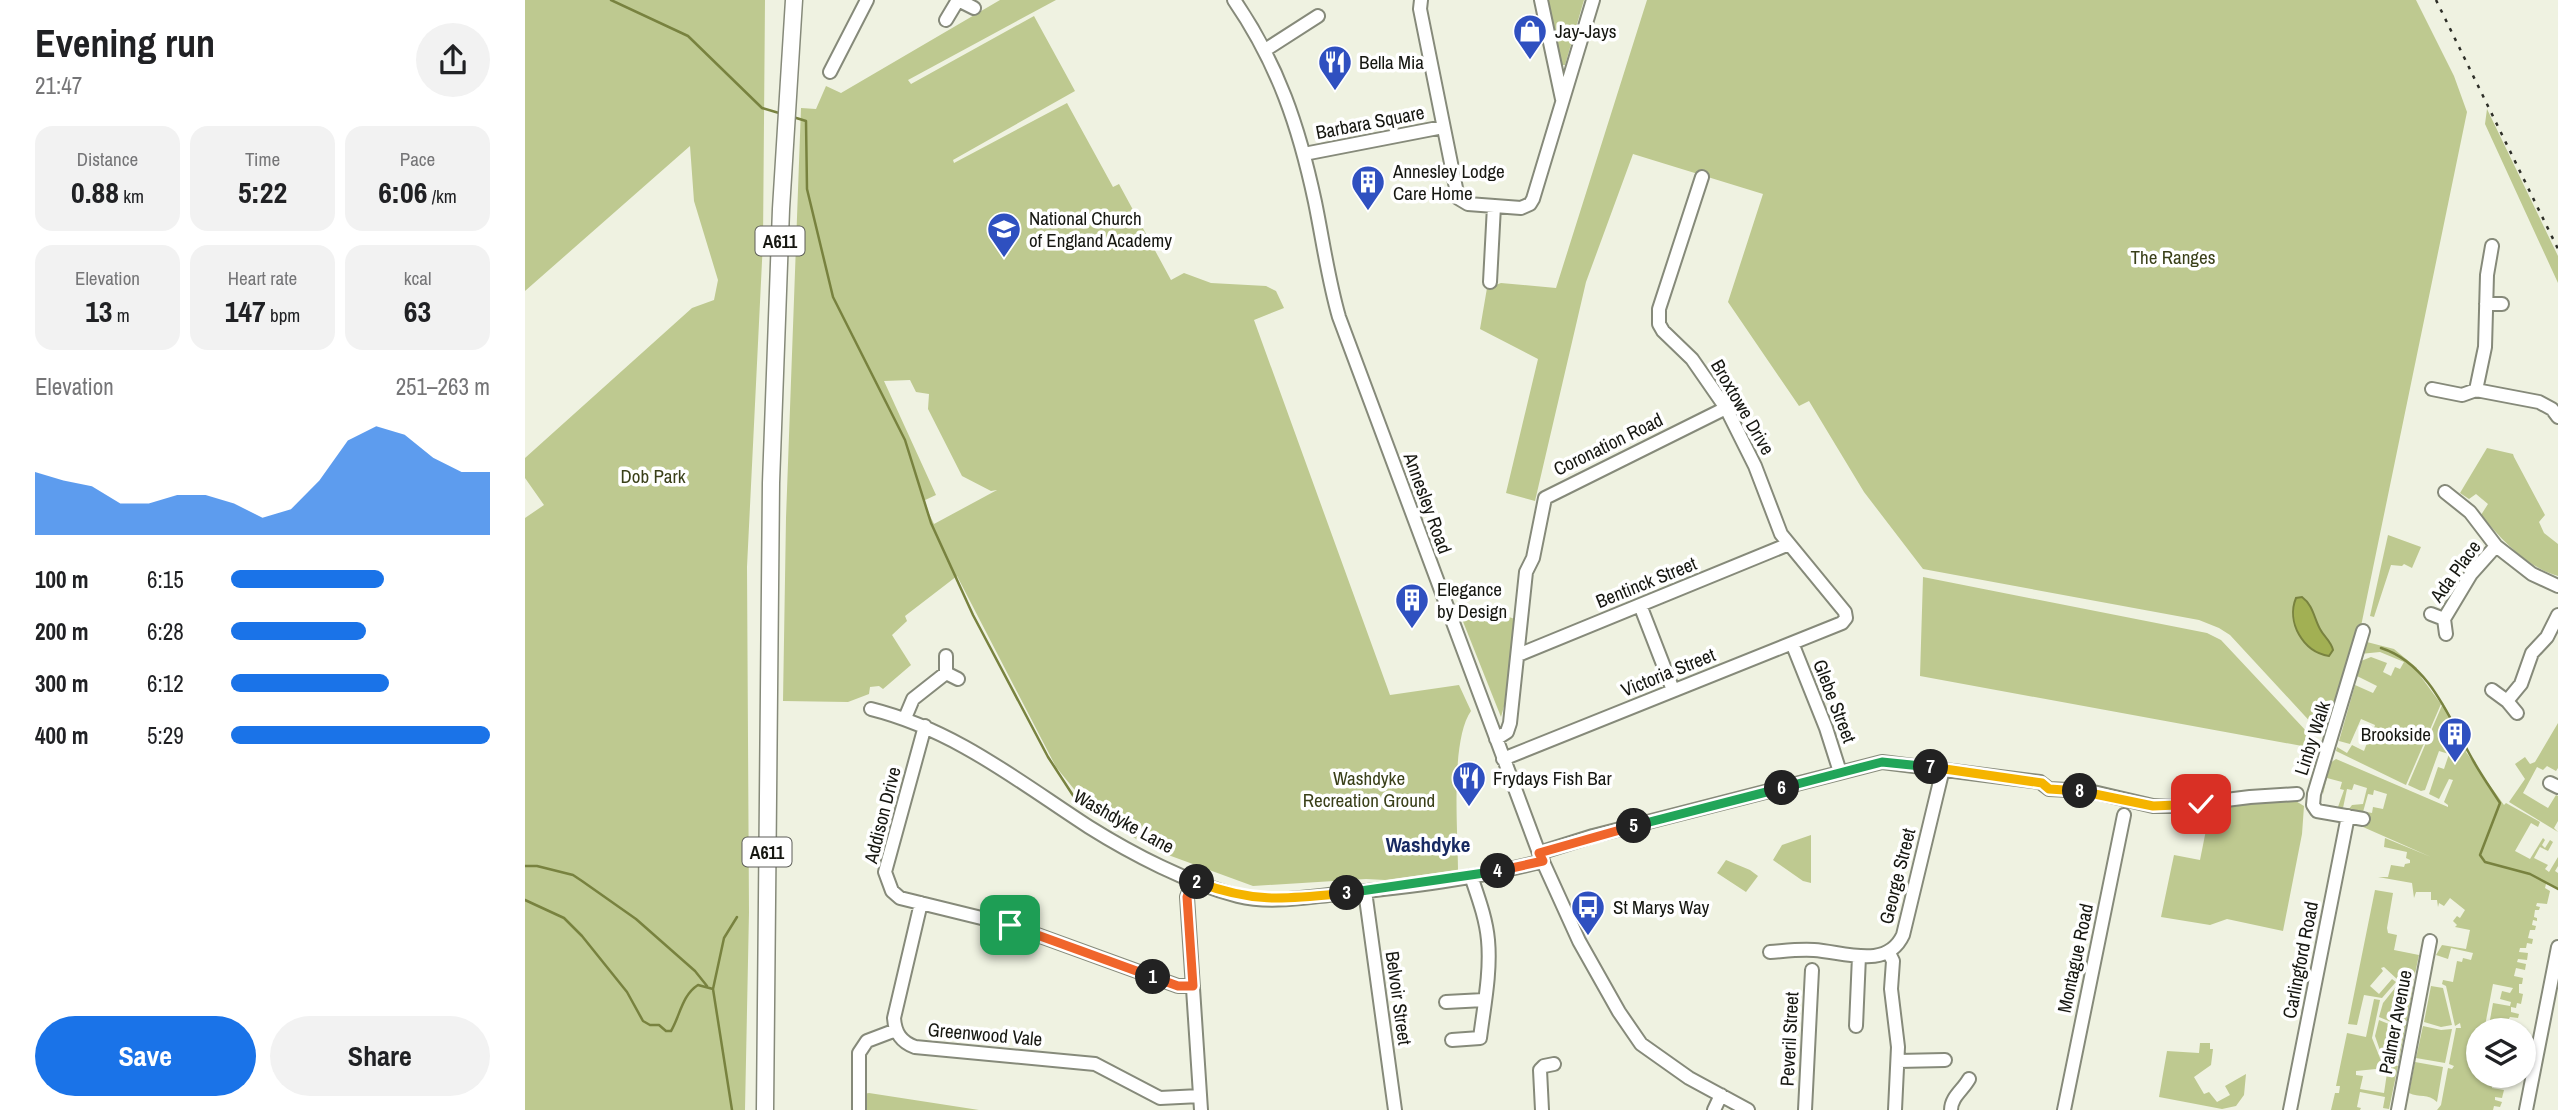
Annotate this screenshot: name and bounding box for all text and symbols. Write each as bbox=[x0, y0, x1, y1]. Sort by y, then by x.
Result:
shop icon: Jay-Jays bbox=[1511, 12, 1549, 61]
text: Evening run bbox=[35, 18, 215, 69]
place label: Jay-Jays bbox=[1555, 18, 1617, 44]
button: share bbox=[416, 23, 490, 97]
restaurant icon: Bella Mia bbox=[1316, 43, 1354, 92]
place label: Bella Mia bbox=[1359, 49, 1424, 75]
text: 21:47 bbox=[35, 70, 82, 101]
street label: Barbara Square bbox=[1314, 99, 1426, 145]
text: Distance bbox=[77, 146, 138, 172]
text: Time bbox=[245, 146, 280, 172]
text: Pace bbox=[400, 146, 435, 172]
place label: Annesley Lodge Care Home bbox=[1392, 158, 1505, 206]
building icon: Annesley Lodge Care Home bbox=[1349, 163, 1387, 212]
text: 0.88 bbox=[71, 172, 119, 212]
text: 5:22 bbox=[238, 172, 287, 212]
text: 6:06 bbox=[378, 172, 427, 212]
text: km bbox=[119, 183, 144, 209]
text: /km bbox=[427, 183, 457, 209]
place label: National Church of England Academy bbox=[1029, 205, 1172, 253]
school or university icon: National Church of England Academy bbox=[985, 210, 1023, 259]
road number: A611 bbox=[755, 227, 805, 256]
park label: The Ranges bbox=[2131, 244, 2216, 270]
text: Elevation bbox=[75, 265, 140, 291]
text: Heart rate bbox=[228, 265, 297, 291]
text: kcal bbox=[404, 265, 431, 291]
text: 13 bbox=[85, 291, 113, 331]
text: 147 bbox=[225, 291, 266, 331]
text: 63 bbox=[404, 291, 431, 331]
text: m bbox=[113, 302, 130, 328]
text: bpm bbox=[266, 302, 300, 328]
street label: Broxtowe Drive bbox=[1705, 354, 1781, 460]
text: Elevation bbox=[35, 371, 114, 402]
text: 251–263 m bbox=[396, 371, 490, 402]
street label: Coronation Road bbox=[1549, 406, 1667, 482]
street label: Annesley Road bbox=[1397, 448, 1458, 557]
park label: Dob Park bbox=[621, 463, 686, 489]
street label: Ada Place bbox=[2423, 535, 2486, 608]
street label: Bentinck Street bbox=[1592, 550, 1701, 614]
text: 100 m bbox=[35, 564, 88, 595]
text: 6:15 bbox=[147, 564, 184, 595]
place label: Elegance by Design bbox=[1437, 576, 1507, 624]
building icon: Elegance by Design bbox=[1393, 581, 1431, 630]
text: 200 m bbox=[35, 616, 88, 647]
text: 6:28 bbox=[147, 616, 184, 647]
street label: Victoria Street bbox=[1617, 641, 1720, 703]
street label: Glebe Street bbox=[1807, 656, 1863, 747]
text: 300 m bbox=[35, 668, 88, 699]
text: 6:12 bbox=[147, 668, 184, 699]
street label: Linby Walk bbox=[2288, 697, 2336, 778]
building icon: Brookside bbox=[2436, 715, 2474, 764]
text: 400 m bbox=[35, 720, 88, 751]
text: 5:29 bbox=[147, 720, 184, 751]
place label: Brookside bbox=[2361, 721, 2431, 747]
pin: 7 bbox=[1913, 750, 1949, 784]
text: 7 bbox=[1926, 753, 1935, 779]
restaurant icon: Frydays Fish Bar bbox=[1450, 759, 1488, 808]
street label: Addison Drive bbox=[857, 764, 907, 867]
park label: Washdyke Recreation Ground bbox=[1303, 765, 1435, 813]
place label: Frydays Fish Bar bbox=[1493, 765, 1612, 791]
pin: 6 bbox=[1765, 770, 1799, 806]
text: 6 bbox=[1777, 774, 1786, 800]
pin: 8 bbox=[2063, 774, 2097, 808]
pin bbox=[2171, 774, 2231, 834]
text: 8 bbox=[2075, 777, 2084, 803]
street label: Washdyke Lane bbox=[1069, 783, 1179, 859]
icon: check bbox=[2182, 785, 2220, 823]
pin: 5 bbox=[1617, 808, 1651, 844]
text: 5 bbox=[1629, 812, 1638, 838]
street label: George Street bbox=[1873, 825, 1922, 927]
district label: Washdyke bbox=[1386, 830, 1470, 859]
road number: A611 bbox=[743, 838, 791, 866]
pin: 4 bbox=[1481, 854, 1515, 888]
text: 4 bbox=[1493, 857, 1502, 883]
pin: 2 bbox=[1179, 864, 1215, 900]
text: 2 bbox=[1192, 868, 1201, 894]
pin: 3 bbox=[1329, 876, 1365, 910]
text: 3 bbox=[1342, 879, 1351, 905]
bus stop icon: St Marys Way bbox=[1569, 888, 1607, 937]
place label: St Marys Way bbox=[1613, 894, 1710, 920]
pin bbox=[980, 895, 1040, 955]
street label: Carlingford Road bbox=[2276, 899, 2324, 1021]
street label: Montague Road bbox=[2051, 901, 2099, 1015]
icon: arrive bbox=[991, 906, 1029, 944]
street label: Belvoir Street bbox=[1380, 949, 1419, 1047]
pin: 1 bbox=[1135, 960, 1171, 995]
text: 1 bbox=[1148, 963, 1157, 989]
street label: Palmer Avenue bbox=[2372, 968, 2418, 1076]
street label: Peveril Street bbox=[1774, 991, 1804, 1087]
button: Save bbox=[35, 1016, 256, 1096]
button: Share bbox=[270, 1016, 490, 1096]
street label: Greenwood Vale bbox=[927, 1016, 1043, 1052]
map controls bbox=[2466, 1018, 2536, 1088]
button: layers bbox=[2466, 1018, 2536, 1088]

